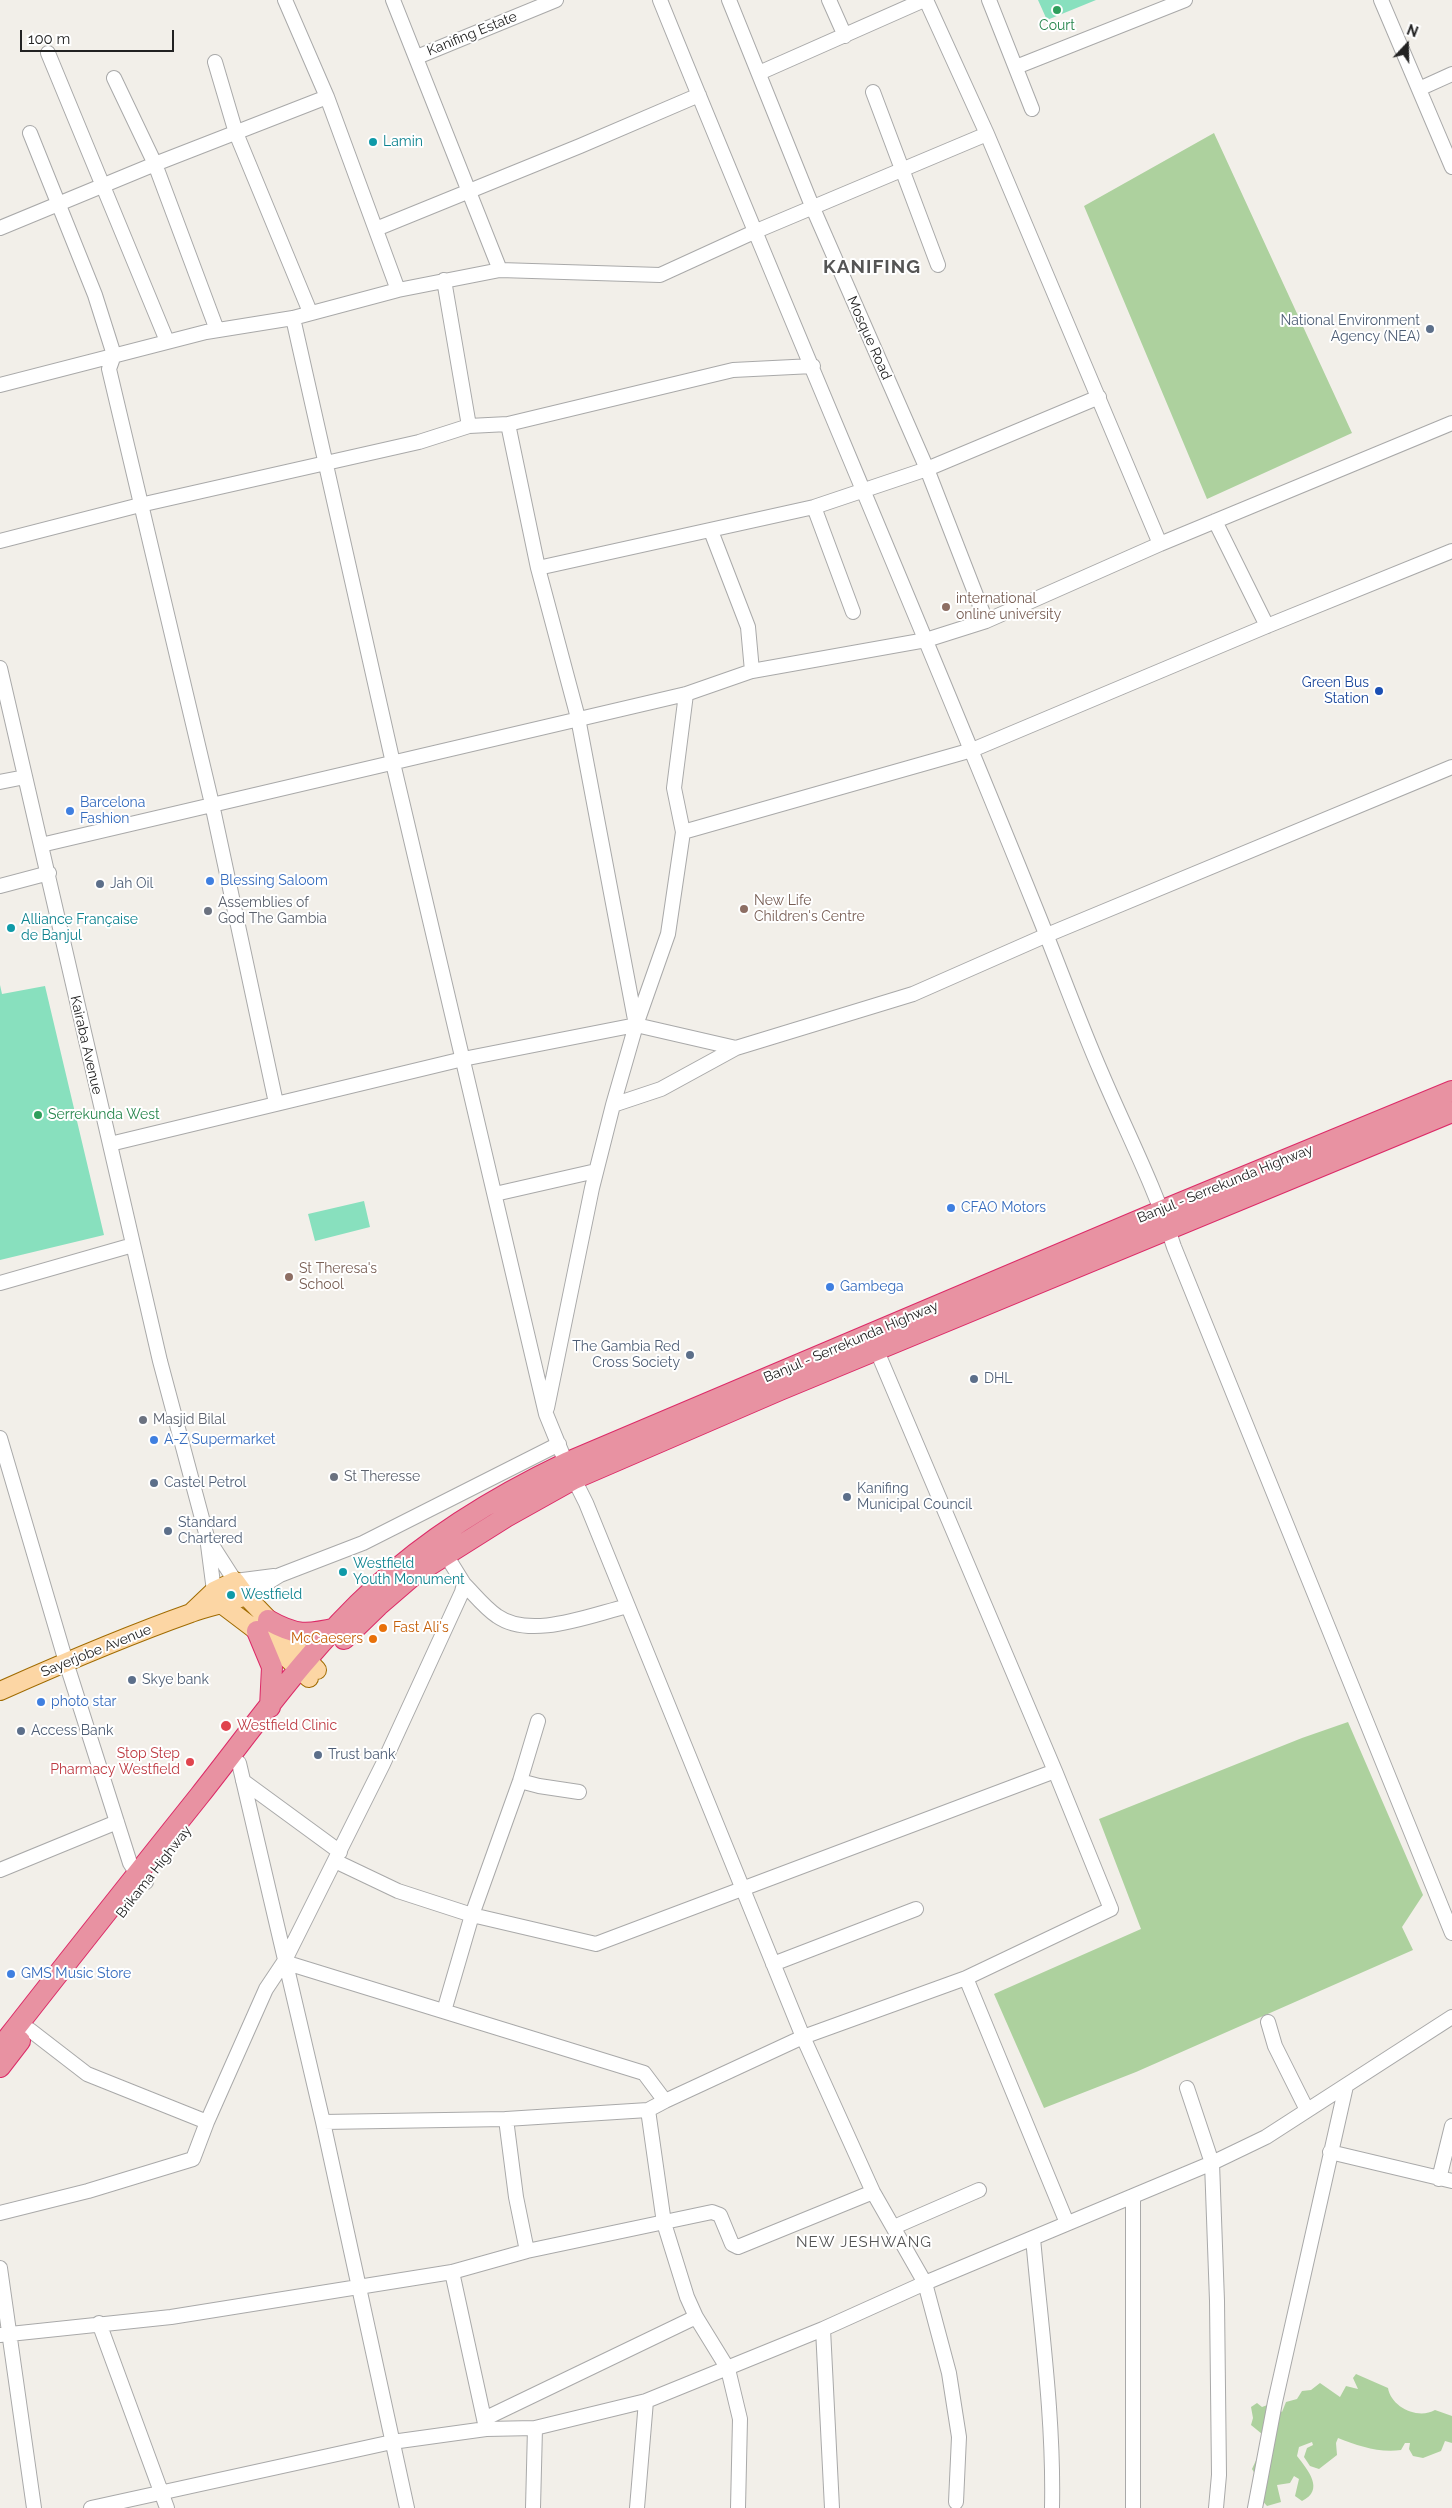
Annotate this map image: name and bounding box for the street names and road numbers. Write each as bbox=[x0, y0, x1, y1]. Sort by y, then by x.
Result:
street label: Kanifing Estate bbox=[425, 8, 519, 60]
street label: Mosque Road bbox=[843, 294, 895, 382]
street label: Kairaba Avenue bbox=[66, 994, 106, 1096]
street label: Banjul - Serrekunda Highway bbox=[1135, 1141, 1315, 1227]
street label: Banjul - Serrekunda Highway bbox=[761, 1298, 941, 1386]
street label: Sayerjobe Avenue bbox=[38, 1621, 154, 1681]
street label: Brikama Highway bbox=[113, 1822, 195, 1922]

